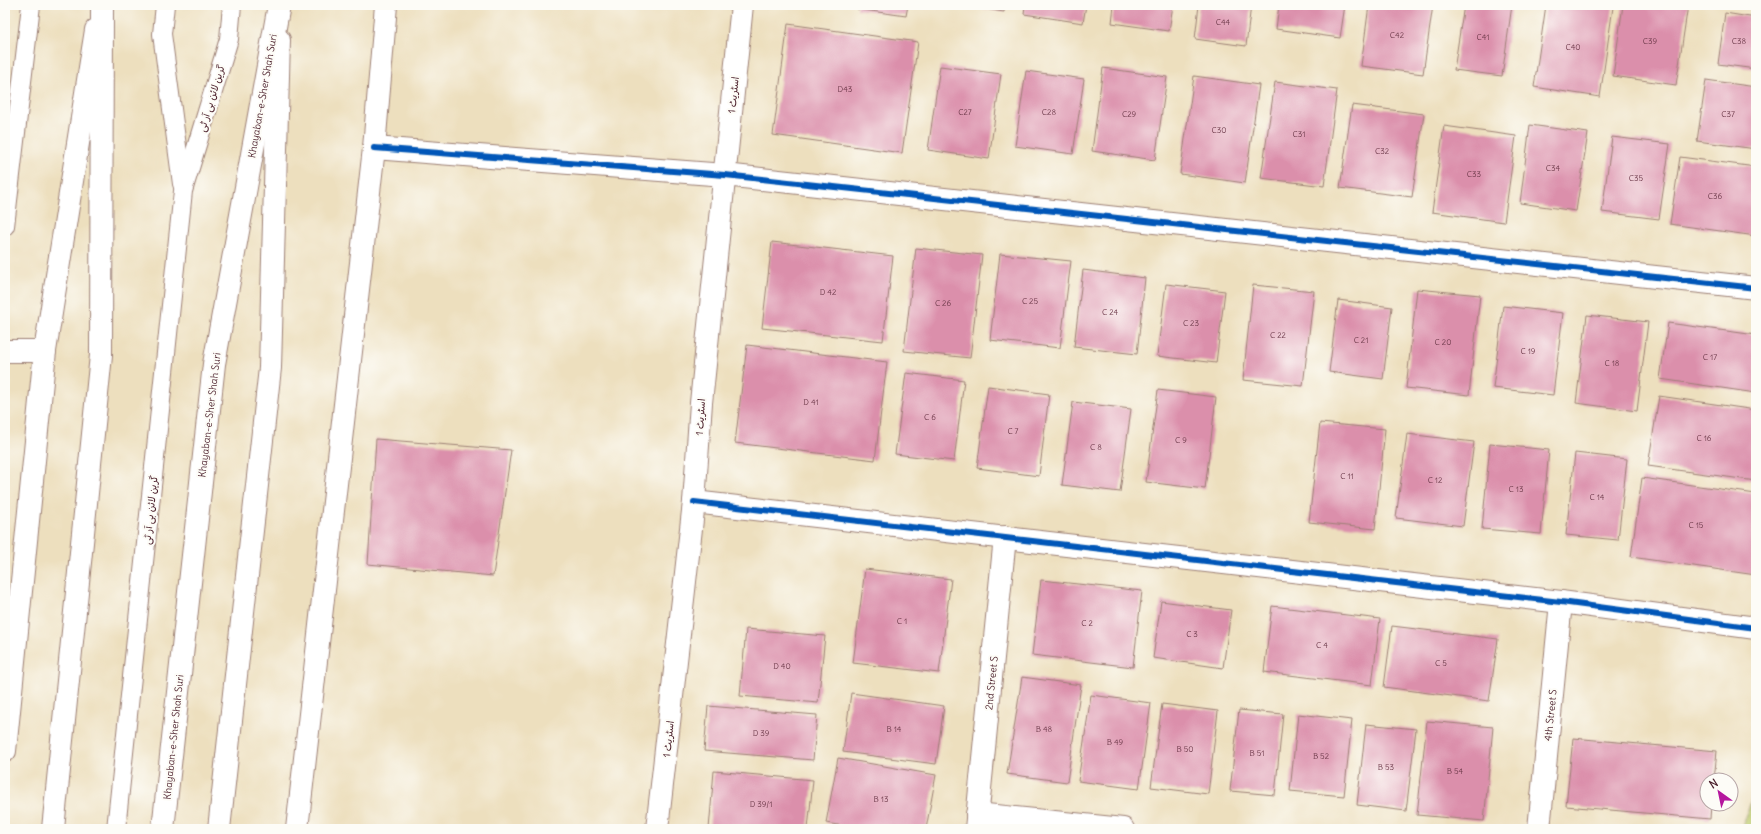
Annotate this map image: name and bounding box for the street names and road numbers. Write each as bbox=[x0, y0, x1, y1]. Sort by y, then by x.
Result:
street label: Khayaban-e-Sher Shah Suri bbox=[245, 33, 280, 159]
street label: گرین لائن بی آر ٹی bbox=[195, 63, 229, 134]
street label: اسٹریٹ 1 bbox=[725, 76, 742, 114]
street label: Khayaban-e-Sher Shah Suri bbox=[195, 352, 224, 478]
street label: اسٹریٹ 1 bbox=[693, 398, 708, 436]
street label: گرین لائن بی آر ٹی bbox=[140, 475, 162, 546]
street label: 2nd Street S bbox=[982, 655, 1001, 711]
street label: Khayaban-e-Sher Shah Suri bbox=[160, 674, 187, 800]
street label: 4th Street S bbox=[1541, 688, 1560, 742]
street label: اسٹریٹ 1 bbox=[660, 720, 677, 758]

